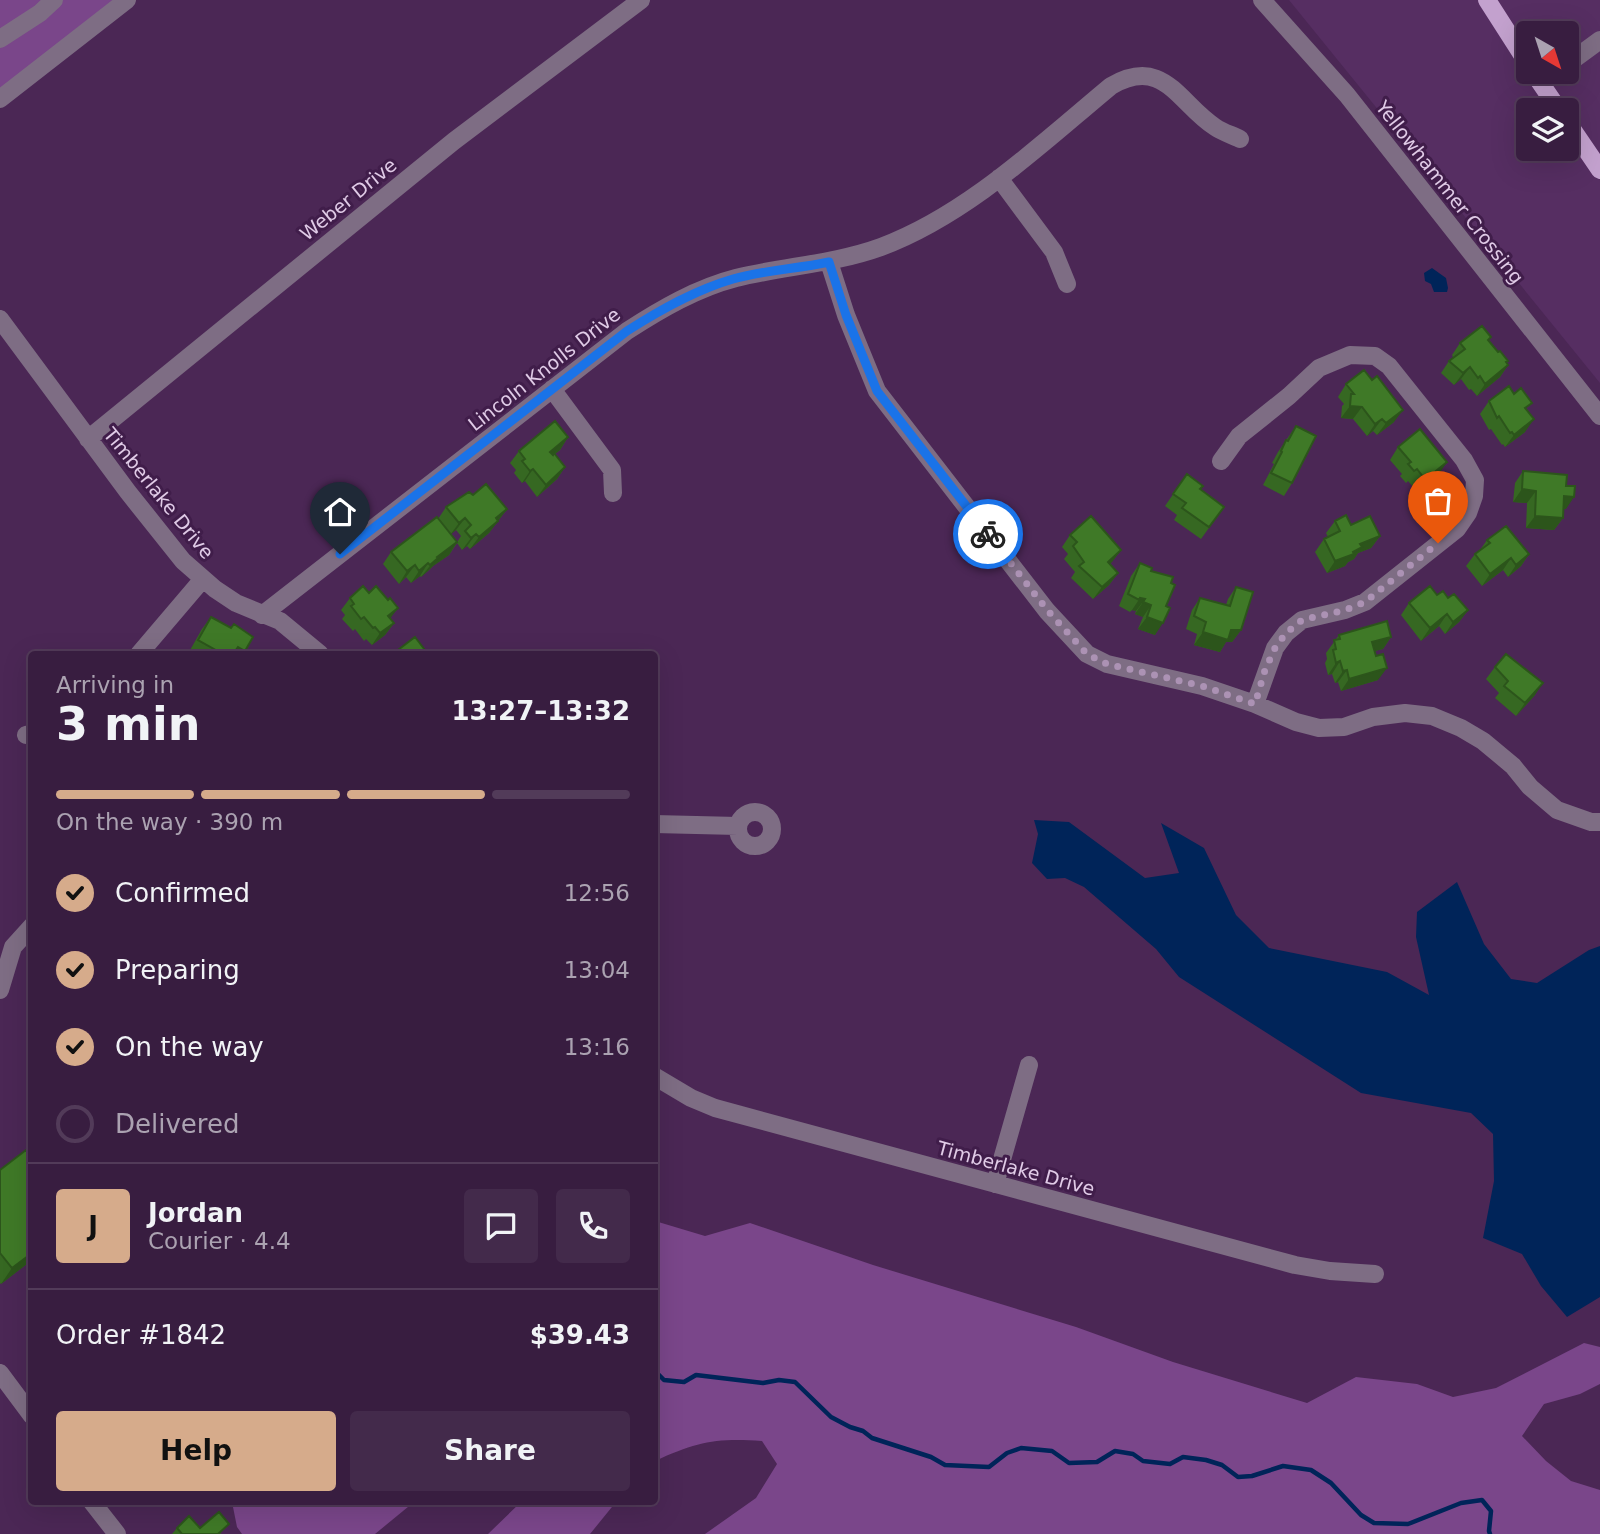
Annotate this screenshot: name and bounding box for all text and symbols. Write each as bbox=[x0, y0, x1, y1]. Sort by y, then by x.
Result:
north arrow bbox=[1516, 21, 1578, 84]
map controls bbox=[1516, 21, 1579, 161]
street label: Yellowhammer Crossing bbox=[1371, 95, 1528, 288]
button: layers bbox=[1516, 98, 1579, 161]
street label: Weber Drive bbox=[295, 153, 401, 245]
street label: Lincoln Knolls Drive bbox=[464, 303, 624, 435]
street label: Timberlake Drive bbox=[99, 422, 219, 563]
pin bbox=[1408, 471, 1468, 543]
pin bbox=[310, 482, 370, 554]
icon: bag bbox=[1419, 482, 1457, 520]
icon: home bbox=[321, 493, 359, 531]
courier bbox=[953, 499, 1023, 569]
icon: bike bbox=[969, 515, 1007, 553]
text: Arriving in bbox=[56, 672, 174, 698]
text: 13:27–13:32 bbox=[451, 696, 630, 726]
text: 3 min bbox=[56, 697, 200, 751]
text: On the way · 390 m bbox=[56, 809, 283, 835]
icon: check bbox=[56, 874, 94, 912]
text: Confirmed bbox=[115, 878, 250, 908]
text: 12:56 bbox=[564, 880, 630, 906]
icon: check bbox=[56, 951, 94, 989]
text: Preparing bbox=[115, 955, 240, 985]
text: 13:04 bbox=[564, 957, 630, 983]
icon: check bbox=[56, 1028, 94, 1066]
text: On the way bbox=[115, 1032, 264, 1062]
text: 13:16 bbox=[564, 1034, 630, 1060]
text: Delivered bbox=[115, 1109, 239, 1139]
street label: Timberlake Drive bbox=[934, 1136, 1097, 1200]
button: chat bbox=[464, 1189, 538, 1263]
button: phone bbox=[556, 1189, 630, 1263]
text: Jordan bbox=[148, 1198, 243, 1228]
text: J bbox=[88, 1211, 98, 1241]
text: Courier · 4.4 bbox=[148, 1228, 291, 1254]
text: Order #1842 bbox=[56, 1320, 226, 1350]
text: $39.43 bbox=[530, 1320, 630, 1350]
button: Help bbox=[56, 1411, 336, 1491]
button: Share bbox=[350, 1411, 630, 1491]

